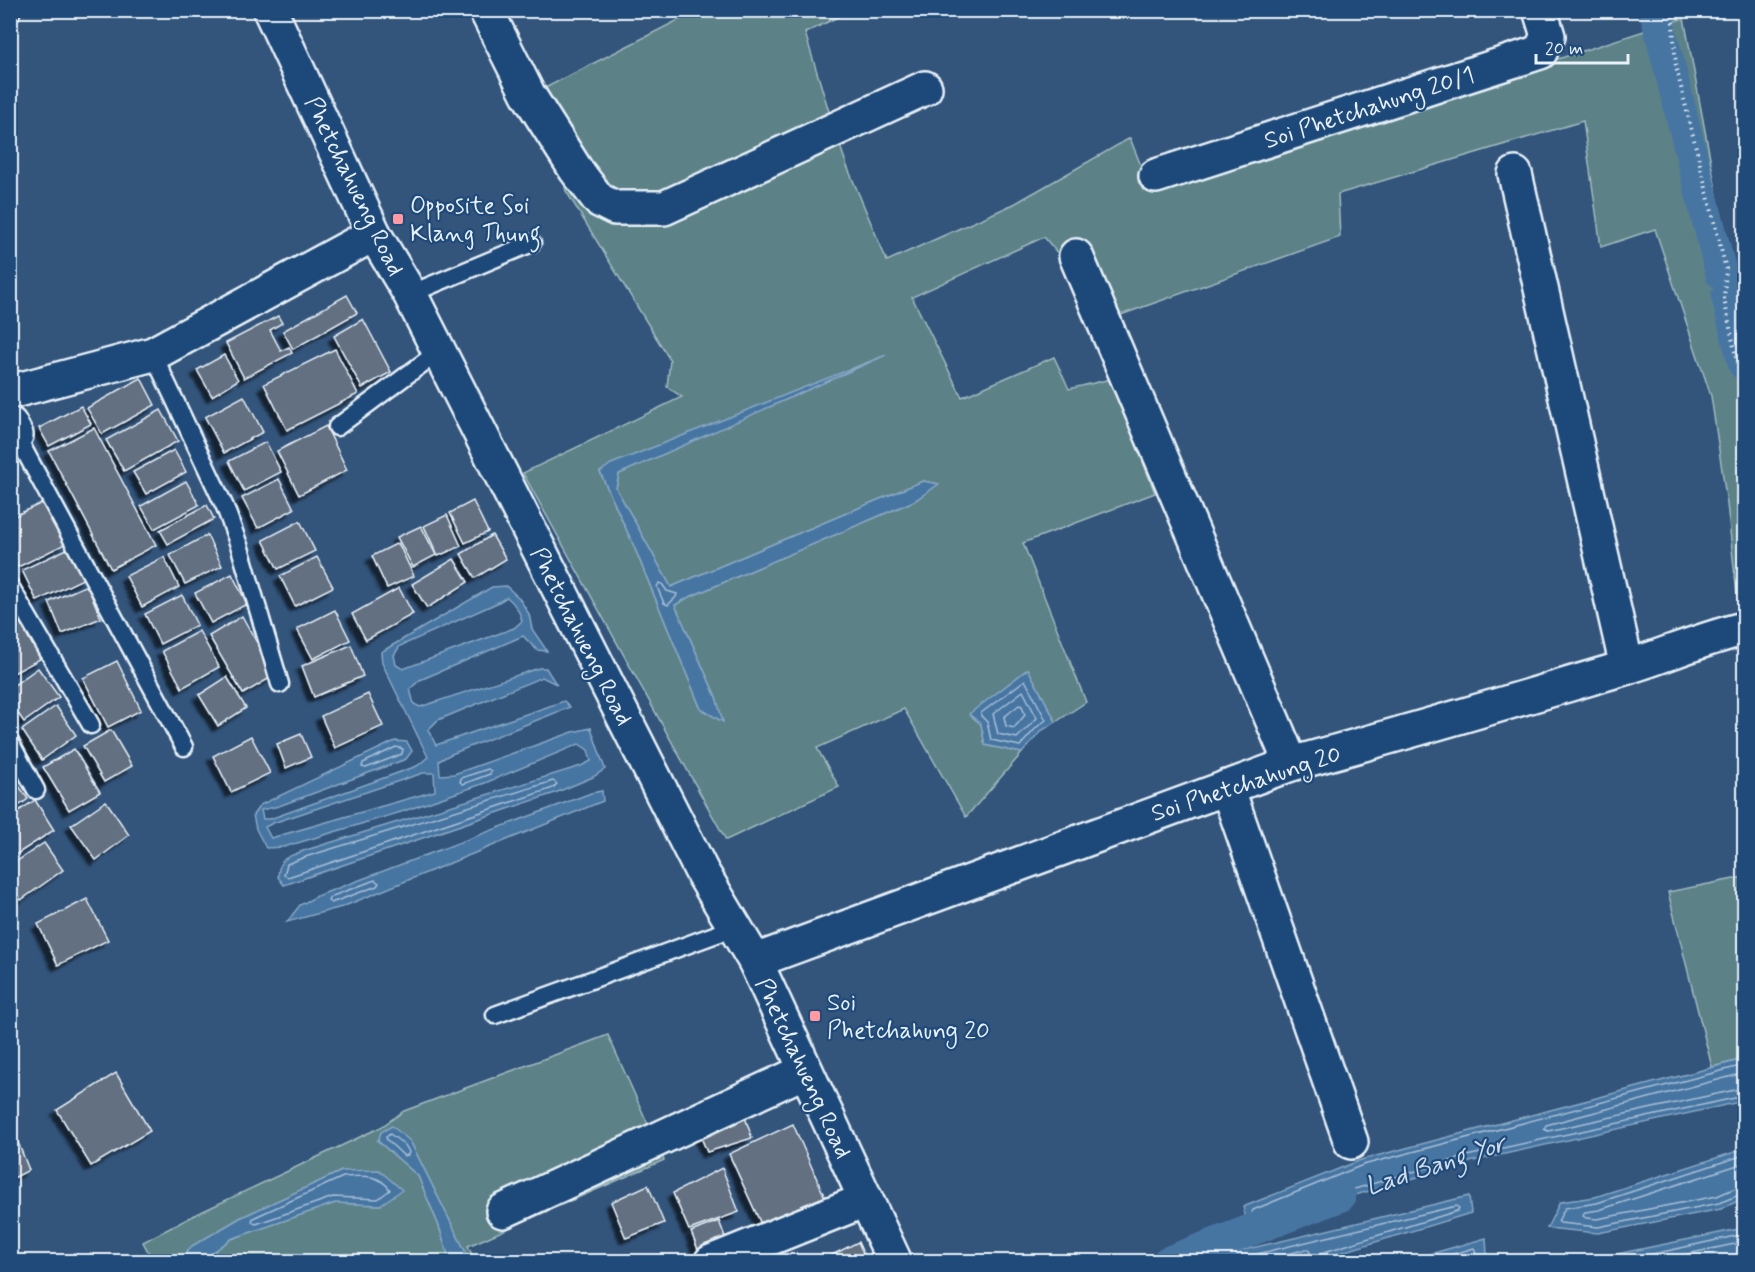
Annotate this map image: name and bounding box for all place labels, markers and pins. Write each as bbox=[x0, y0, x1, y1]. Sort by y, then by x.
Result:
place label: Opposite Soi Klang Thung bbox=[410, 191, 541, 253]
marker: Opposite Soi Klang Thung bbox=[391, 212, 405, 226]
place label: Soi Phetchahung 20 bbox=[827, 988, 990, 1049]
marker: Soi Phetchahung 20 bbox=[808, 1009, 822, 1023]

